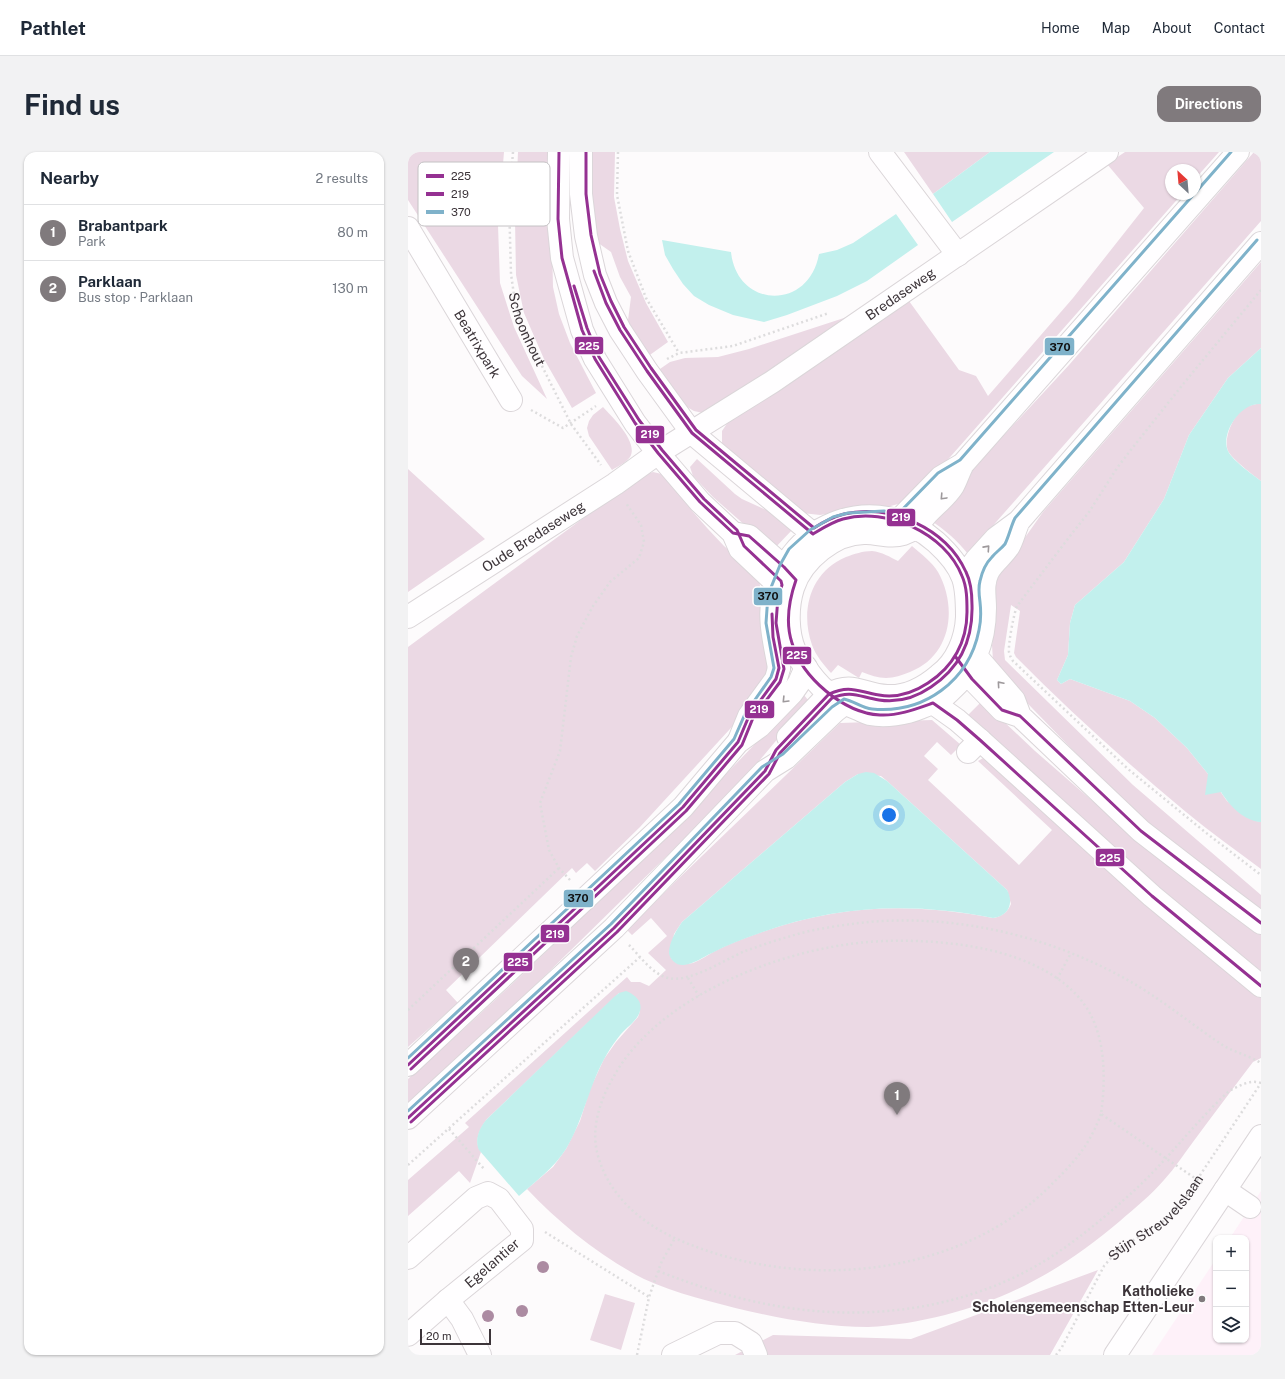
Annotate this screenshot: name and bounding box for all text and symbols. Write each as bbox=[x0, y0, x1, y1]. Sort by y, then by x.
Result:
text: Pathlet bbox=[20, 17, 86, 39]
text: Home bbox=[1041, 20, 1080, 36]
text: Map bbox=[1102, 20, 1130, 36]
text: About bbox=[1152, 20, 1192, 36]
text: Contact bbox=[1214, 20, 1265, 36]
button: Directions bbox=[1157, 86, 1261, 122]
text: Find us bbox=[24, 88, 120, 121]
legend bbox=[418, 162, 550, 226]
north arrow bbox=[1165, 164, 1201, 200]
text: Nearby bbox=[40, 168, 99, 188]
text: 225 bbox=[451, 170, 471, 182]
text: 2 results bbox=[316, 171, 368, 186]
text: 219 bbox=[451, 188, 469, 200]
text: 370 bbox=[451, 206, 471, 218]
text: Brabantpark bbox=[78, 217, 168, 234]
text: 1 bbox=[50, 225, 56, 240]
text: 80 m bbox=[337, 225, 368, 240]
text: Park bbox=[78, 234, 106, 249]
street label: Bredaseweg bbox=[862, 264, 938, 323]
text: Parklaan bbox=[78, 273, 142, 290]
text: 2 bbox=[49, 281, 57, 296]
text: 130 m bbox=[332, 281, 368, 296]
text: Bus stop · Parklaan bbox=[78, 290, 193, 305]
street label: Schoonhout bbox=[506, 291, 549, 369]
street label: Beatrixpark bbox=[451, 307, 504, 381]
line badge: 225 bbox=[574, 336, 604, 355]
line badge: 370 bbox=[1044, 337, 1075, 356]
text: 225 bbox=[578, 340, 600, 352]
text: 370 bbox=[1049, 341, 1071, 353]
line badge: 219 bbox=[635, 425, 665, 444]
text: 219 bbox=[641, 428, 659, 440]
one-way arrow bbox=[940, 492, 948, 500]
street label: Oude Bredaseweg bbox=[479, 497, 588, 575]
line badge: 219 bbox=[886, 508, 916, 527]
text: 219 bbox=[892, 511, 910, 523]
one-way arrow bbox=[982, 545, 989, 552]
line badge: 370 bbox=[753, 587, 783, 606]
text: 370 bbox=[757, 590, 779, 602]
line badge: 225 bbox=[782, 646, 812, 665]
text: 225 bbox=[786, 649, 808, 661]
one-way arrow bbox=[998, 682, 1005, 689]
one-way arrow bbox=[783, 695, 790, 703]
line badge: 219 bbox=[744, 700, 775, 719]
text: 219 bbox=[750, 703, 768, 715]
your location bbox=[879, 805, 899, 825]
line badge: 225 bbox=[1095, 848, 1125, 867]
text: 225 bbox=[1099, 852, 1121, 864]
line badge: 370 bbox=[563, 889, 594, 908]
text: 370 bbox=[567, 892, 589, 904]
line badge: 219 bbox=[540, 924, 570, 943]
text: 219 bbox=[546, 928, 564, 940]
pin: 2 bbox=[453, 948, 479, 981]
line badge: 225 bbox=[503, 952, 533, 972]
text: 225 bbox=[507, 956, 529, 968]
pin: 1 bbox=[884, 1082, 910, 1115]
street label: Stijn Streuvelslaan bbox=[1105, 1172, 1206, 1264]
street label: Egelantier bbox=[461, 1235, 523, 1291]
map controls bbox=[1213, 1235, 1249, 1343]
button: + bbox=[1213, 1235, 1249, 1271]
button: − bbox=[1213, 1271, 1249, 1307]
place label: Katholieke Scholengemeenschap Etten-Leur bbox=[972, 1283, 1194, 1315]
marker: Katholieke Scholengemeenschap Etten-Leur bbox=[1197, 1294, 1207, 1304]
button: layers bbox=[1213, 1307, 1249, 1343]
scale bar bbox=[420, 1327, 491, 1346]
text: 20 m bbox=[426, 1330, 451, 1342]

